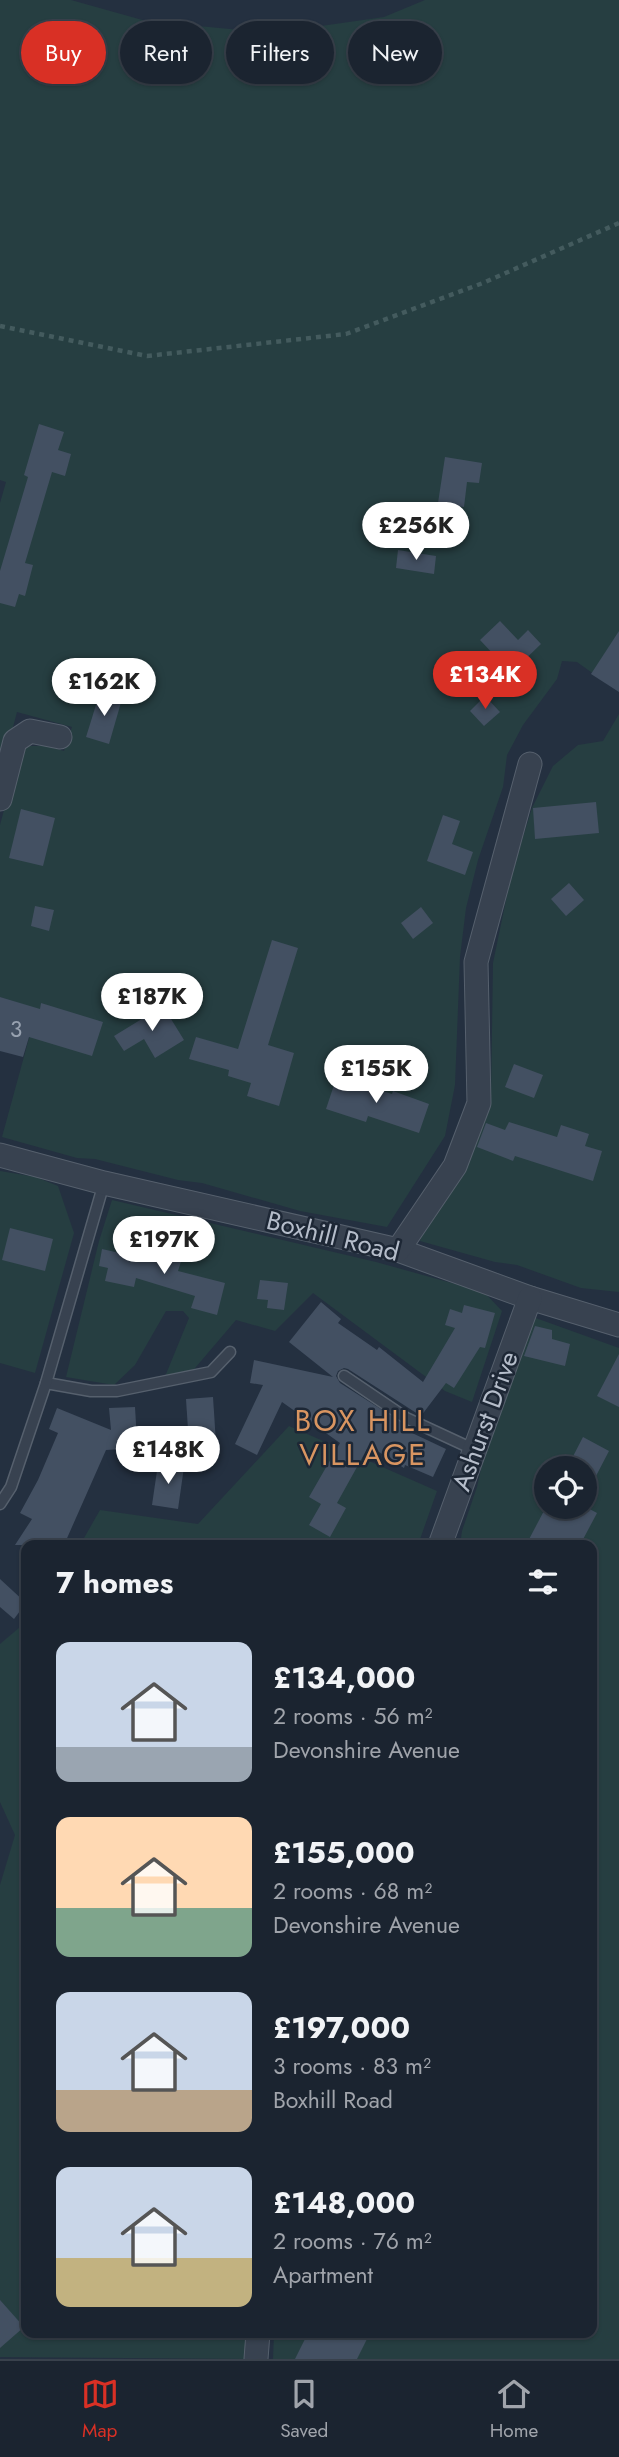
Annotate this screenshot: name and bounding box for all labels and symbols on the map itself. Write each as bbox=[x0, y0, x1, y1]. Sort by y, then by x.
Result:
pin: £256K bbox=[367, 503, 465, 562]
pin: £134K bbox=[436, 652, 534, 711]
pin: £162K bbox=[55, 658, 153, 718]
pin: £187K bbox=[103, 974, 201, 1033]
house number: 3 bbox=[10, 1012, 22, 1046]
pin: £155K bbox=[327, 1046, 425, 1105]
street label: Boxhill Road bbox=[263, 1201, 403, 1271]
pin: £197K bbox=[115, 1216, 213, 1276]
street label: Ashurst Drive bbox=[442, 1346, 528, 1496]
district label: BOX HILL VILLAGE bbox=[295, 1399, 432, 1476]
pin: £148K bbox=[119, 1426, 217, 1486]

